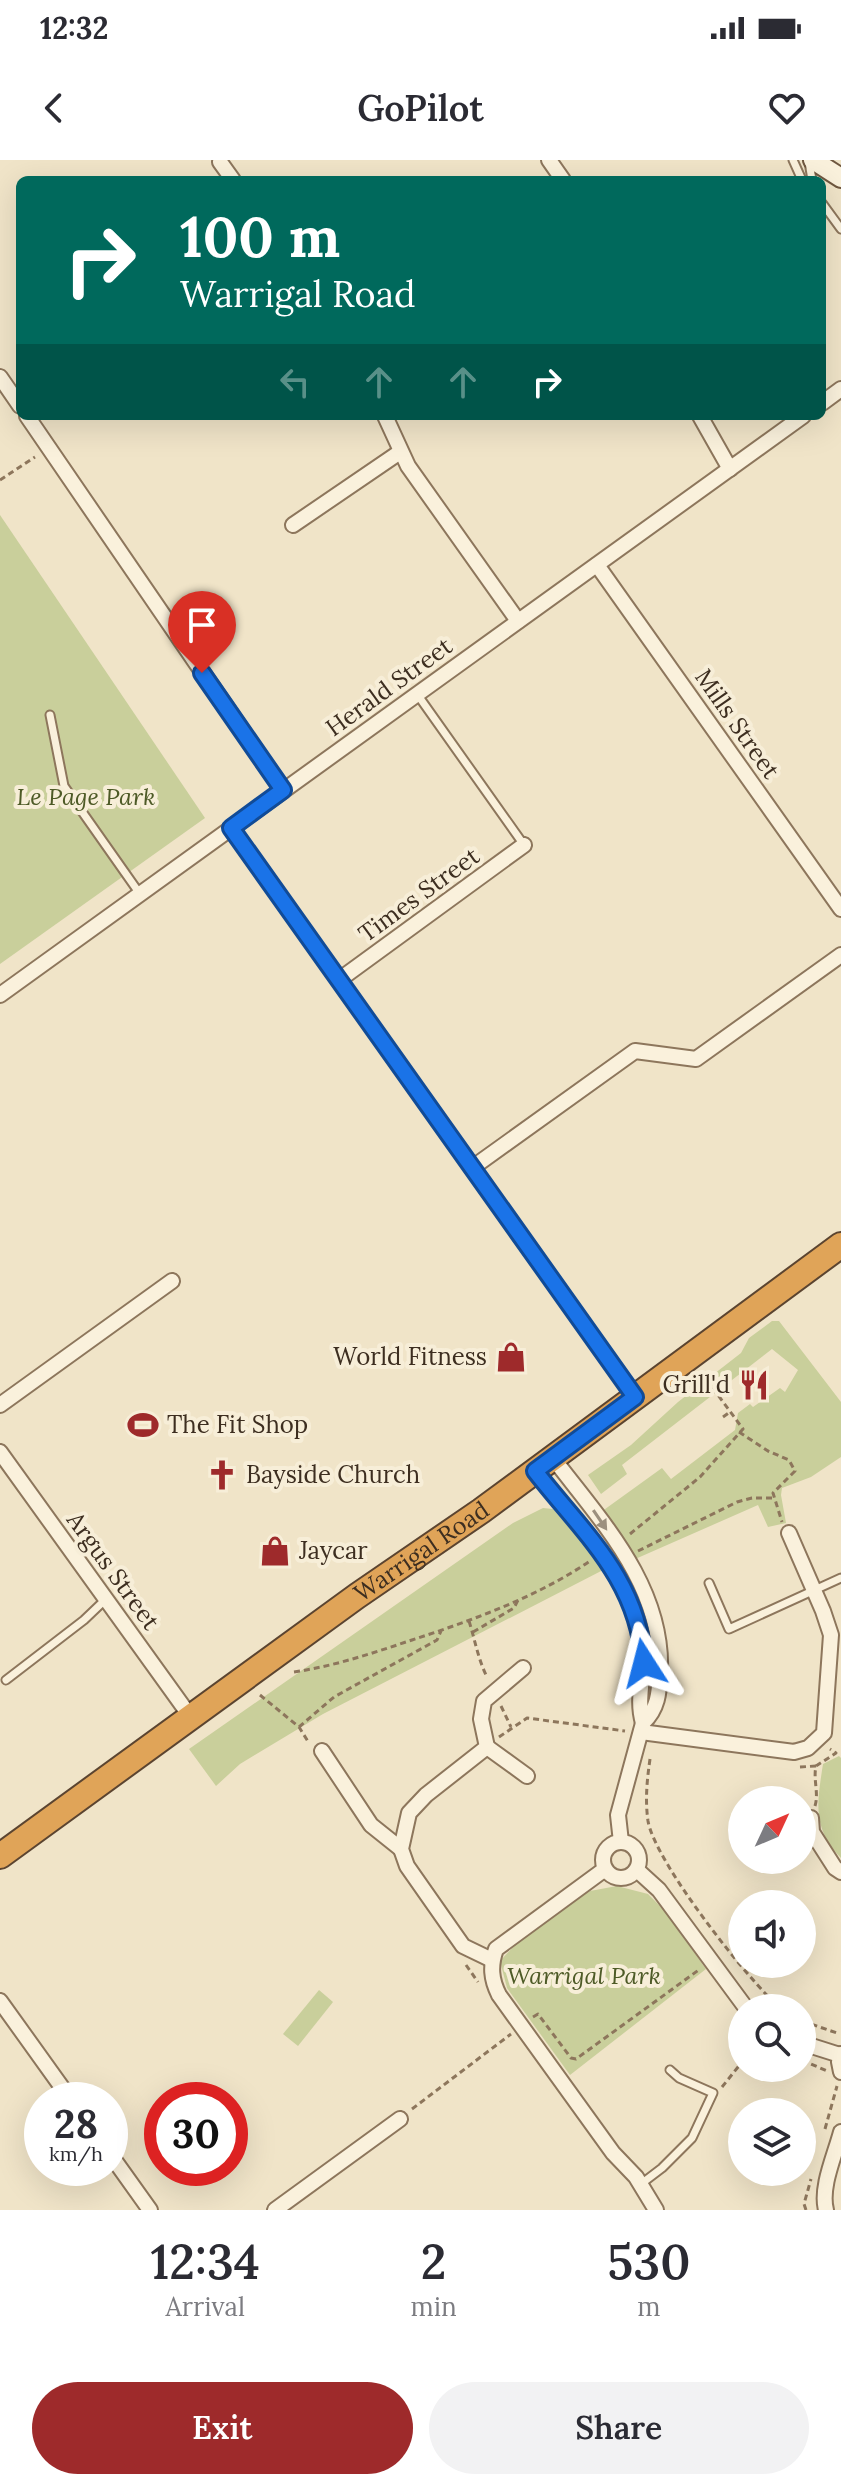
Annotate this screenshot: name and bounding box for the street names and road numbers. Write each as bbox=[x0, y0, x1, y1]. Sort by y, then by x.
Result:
street label: Herald Street bbox=[319, 630, 459, 743]
street label: Mills Street bbox=[688, 663, 787, 785]
street label: Times Street bbox=[352, 840, 486, 949]
street label: Warrigal Road bbox=[348, 1494, 495, 1608]
street label: Argus Street bbox=[60, 1505, 167, 1636]

